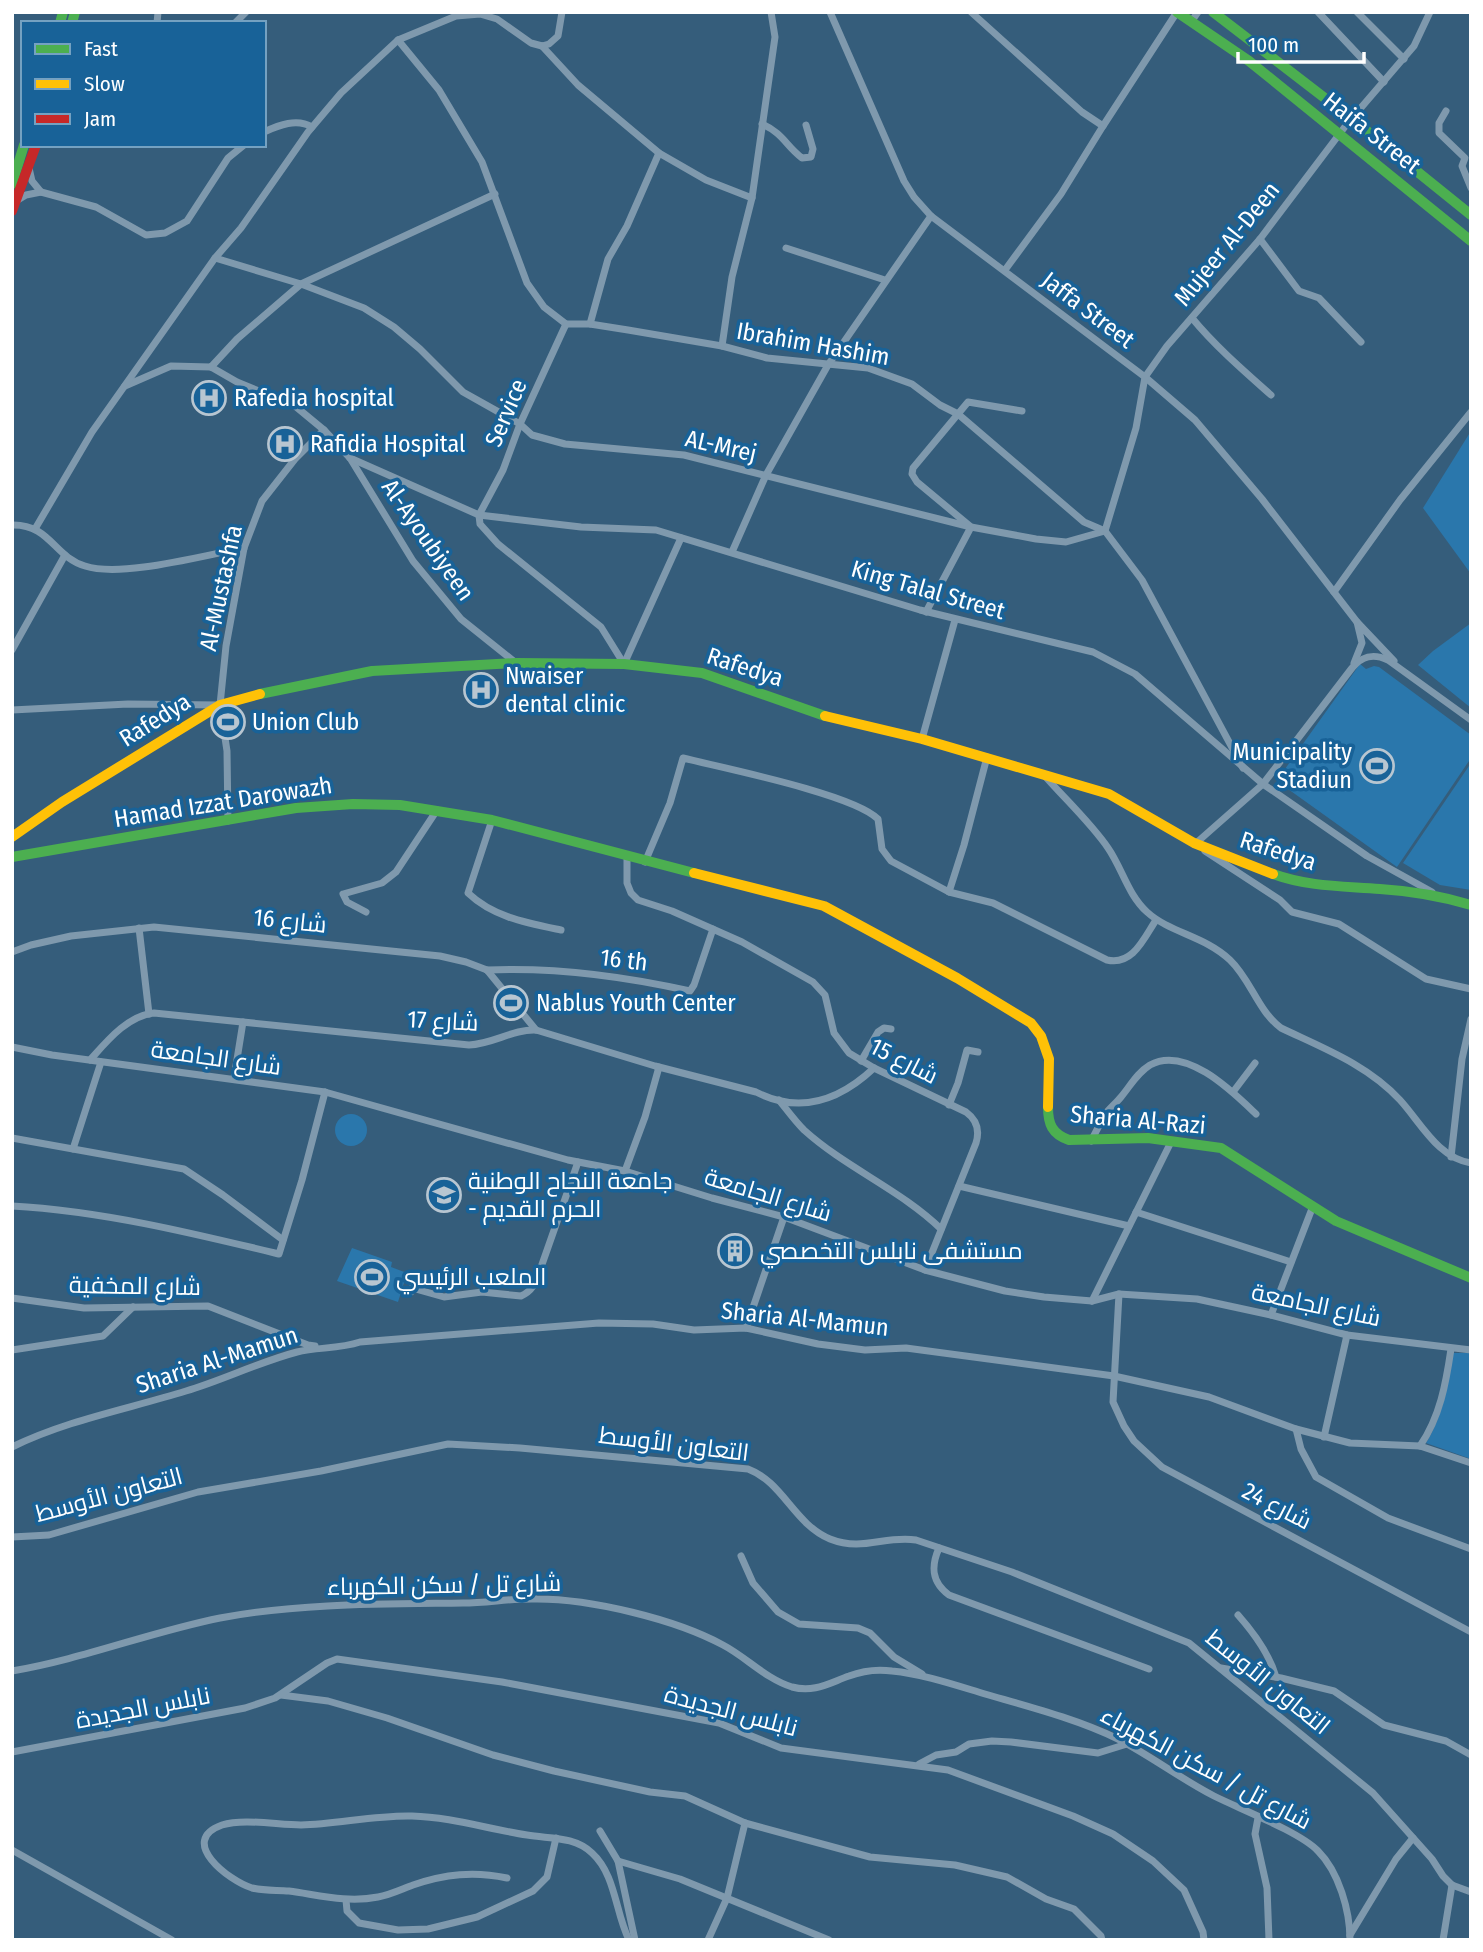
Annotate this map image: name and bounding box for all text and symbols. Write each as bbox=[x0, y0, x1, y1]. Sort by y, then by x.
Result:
legend bbox=[21, 21, 266, 147]
scale bar bbox=[1238, 21, 1364, 65]
text: 100 m bbox=[1248, 32, 1299, 58]
text: Fast bbox=[84, 36, 118, 62]
text: Slow bbox=[84, 71, 125, 97]
street label: Haifa Street bbox=[1318, 86, 1426, 180]
text: Jam bbox=[84, 106, 116, 132]
street label: Mujeer Al-Deen bbox=[1169, 176, 1285, 312]
street label: Jaffa Street bbox=[1036, 266, 1140, 354]
street label: Ibrahim Hashim bbox=[734, 317, 892, 371]
street label: Service bbox=[479, 375, 533, 451]
hospital icon: Rafedia hospital bbox=[190, 379, 228, 417]
place label: Rafedia hospital bbox=[234, 384, 394, 412]
street label: AL-Mrej bbox=[683, 424, 759, 468]
hospital icon: Rafidia Hospital bbox=[266, 425, 304, 463]
place label: Rafidia Hospital bbox=[310, 430, 465, 458]
street label: Al-Ayoubiyeen bbox=[376, 474, 480, 606]
street label: Al-Mustashfa bbox=[194, 522, 248, 654]
street label: King Talal Street bbox=[848, 555, 1008, 625]
street label: Rafedya bbox=[703, 642, 787, 692]
place label: Nwaiser dental clinic bbox=[505, 662, 625, 718]
hospital icon: Nwaiser dental clinic bbox=[462, 671, 500, 709]
street label: Rafedya bbox=[114, 687, 196, 753]
sports icon: Union Club bbox=[209, 703, 247, 741]
place label: Union Club bbox=[252, 708, 359, 736]
place label: Municipality Stadiun bbox=[1232, 738, 1352, 794]
sports icon: Municipality Stadiun bbox=[1358, 747, 1396, 785]
street label: Hamad Izzat Darowazh bbox=[112, 771, 334, 833]
street label: Rafedya bbox=[1236, 826, 1320, 876]
street label: شارع 16 bbox=[252, 903, 328, 941]
street label: 16 th bbox=[599, 943, 649, 977]
sports icon: Nablus Youth Center bbox=[492, 984, 530, 1022]
place label: Nablus Youth Center bbox=[536, 989, 736, 1017]
street label: شارع 17 bbox=[407, 1005, 479, 1039]
street label: شارع 15 bbox=[864, 1032, 943, 1092]
street label: شارع الجامعة bbox=[149, 1035, 283, 1083]
street label: Sharia Al-Razi bbox=[1069, 1100, 1207, 1140]
street label: شارع الجامعة bbox=[701, 1162, 835, 1229]
place label: جامعة النجاح الوطنية - الحرم القديم bbox=[468, 1167, 673, 1225]
school or university icon: جامعة النجاح الوطنية - الحرم القديم bbox=[425, 1176, 463, 1214]
building icon: مستشفى نابلس التخصصي bbox=[716, 1232, 754, 1270]
place label: مستشفى نابلس التخصصي bbox=[760, 1237, 1023, 1269]
sports icon: الملعب الرئيسي bbox=[353, 1258, 391, 1296]
place label: الملعب الرئيسي bbox=[396, 1263, 546, 1295]
street label: شارع المخفية bbox=[69, 1271, 201, 1303]
street label: شارع الجامعة bbox=[1248, 1278, 1383, 1334]
street label: Sharia Al-Mamun bbox=[720, 1296, 890, 1342]
street label: Sharia Al-Mamun bbox=[133, 1321, 301, 1399]
street label: التعاون الأوسط bbox=[597, 1421, 751, 1467]
street label: التعاون الأوسط bbox=[32, 1462, 186, 1528]
street label: شارع 24 bbox=[1237, 1477, 1316, 1537]
street label: شارع تل / سكن الكهرباء bbox=[327, 1569, 561, 1603]
street label: التعاون الأوسط bbox=[1200, 1624, 1336, 1740]
street label: نابلس الجديدة bbox=[661, 1680, 801, 1742]
street label: نابلس الجديدة bbox=[73, 1681, 213, 1735]
street label: شارع تل / سكن الكهرباء bbox=[1095, 1701, 1316, 1837]

